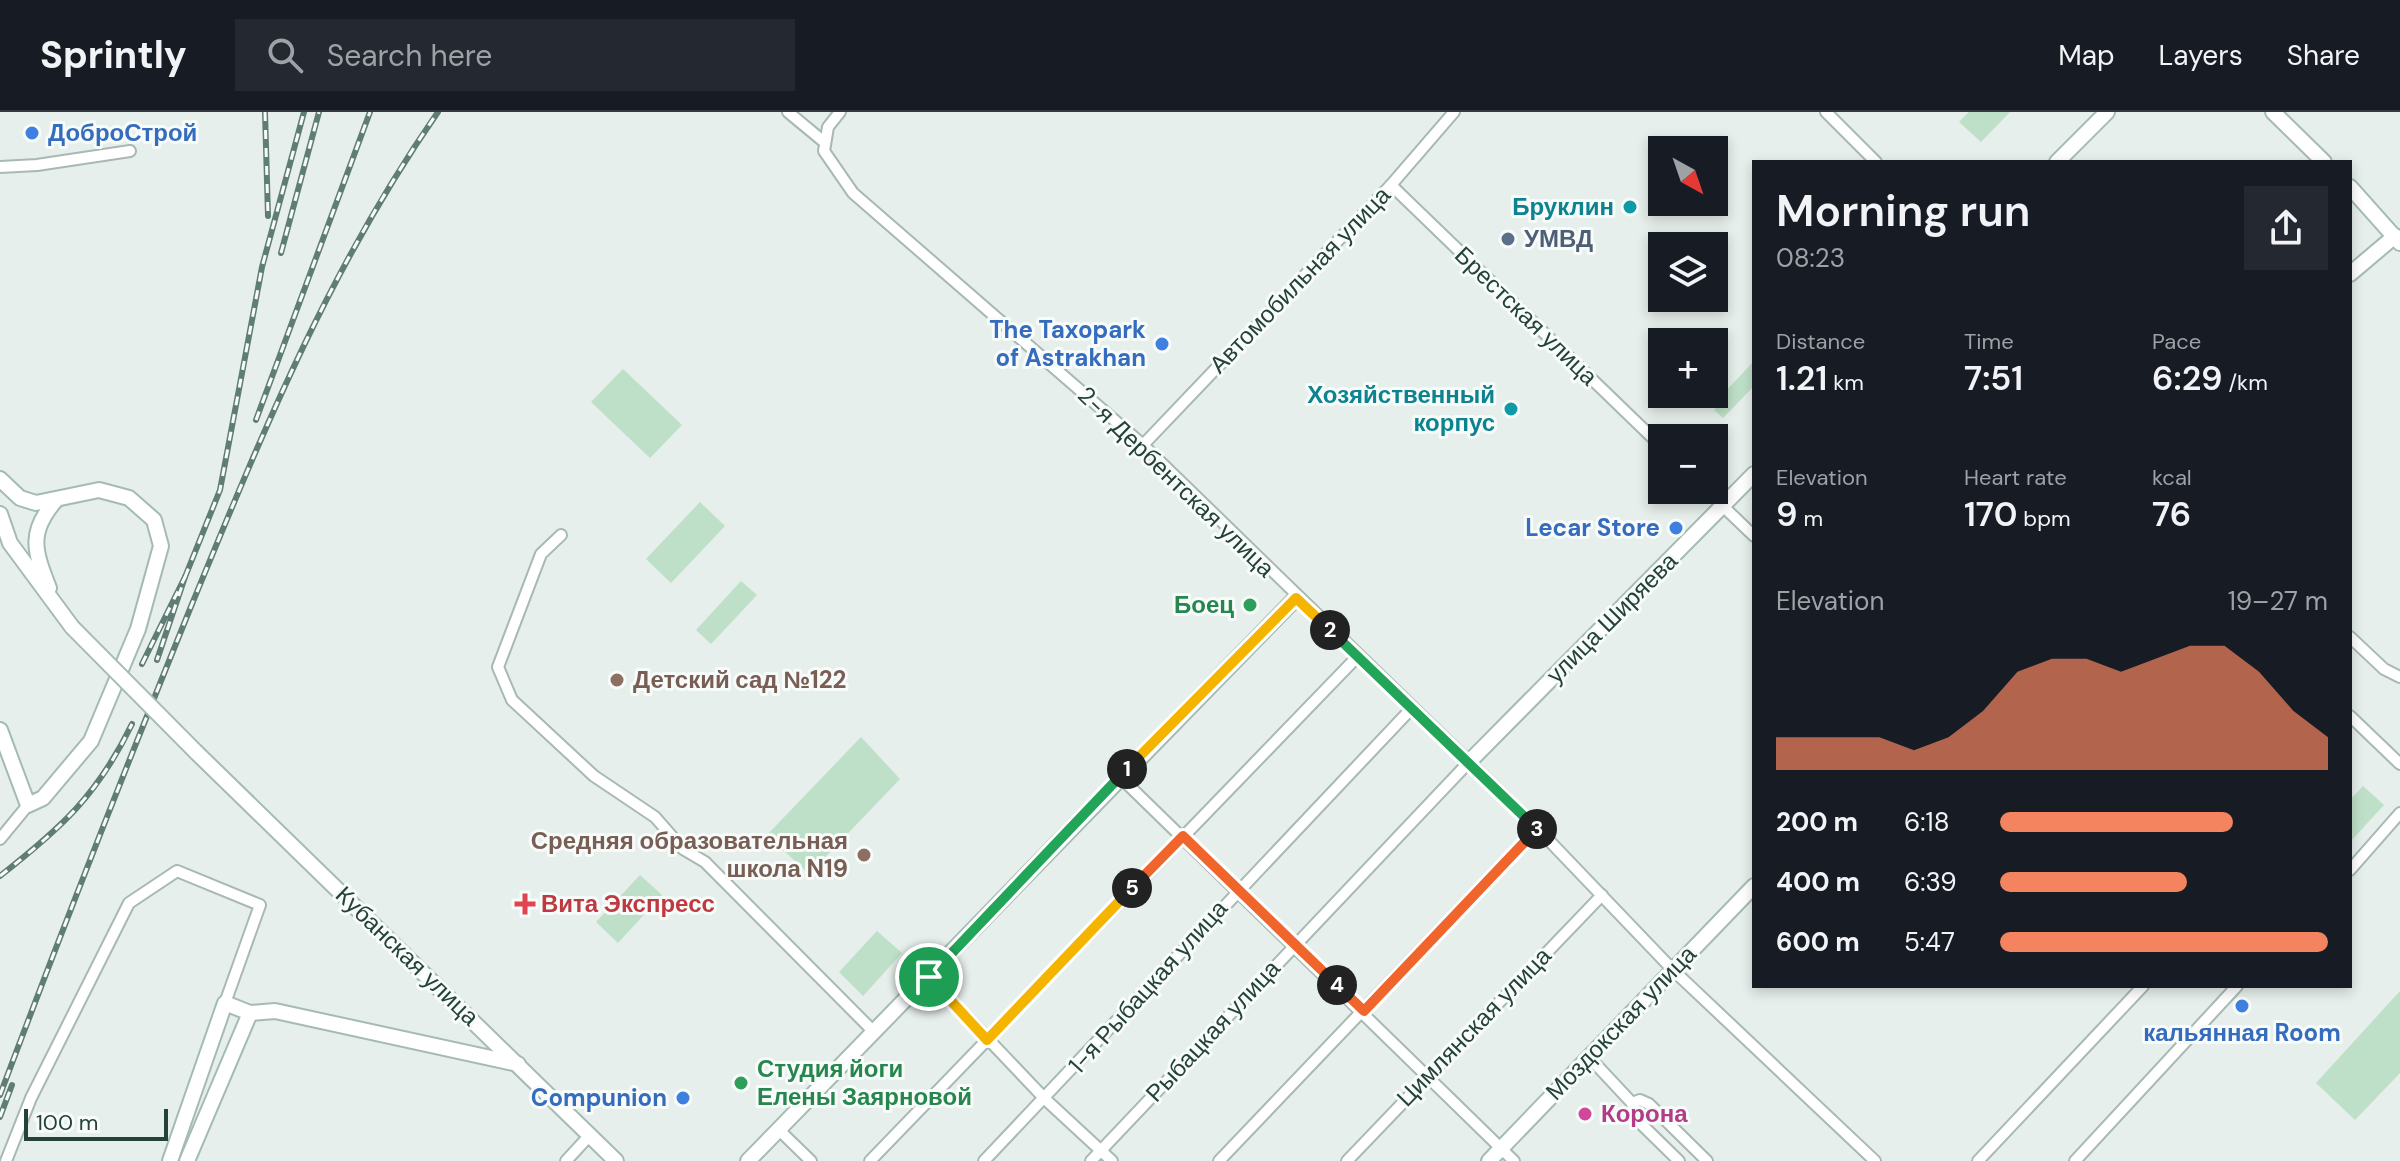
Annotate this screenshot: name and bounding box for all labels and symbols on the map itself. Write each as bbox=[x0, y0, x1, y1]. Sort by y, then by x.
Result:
place label: ДоброСтрой bbox=[48, 117, 197, 148]
marker: ДоброСтрой bbox=[23, 124, 41, 142]
north arrow bbox=[1648, 136, 1728, 216]
street label: Автомобильная улица bbox=[1202, 179, 1397, 380]
place label: Бруклин bbox=[1512, 191, 1614, 222]
marker: Бруклин bbox=[1621, 198, 1639, 216]
place label: УМВД bbox=[1524, 223, 1593, 254]
marker: УМВД bbox=[1499, 230, 1517, 248]
street label: Брестская улица bbox=[1448, 240, 1605, 392]
place label: The Taxopark of Astrakhan bbox=[989, 314, 1146, 373]
marker: The Taxopark of Astrakhan bbox=[1153, 335, 1171, 353]
place label: Хозяйственный корпус bbox=[1307, 379, 1495, 438]
street label: 2-я Дербентская улица bbox=[1071, 380, 1282, 584]
marker: Хозяйственный корпус bbox=[1502, 400, 1520, 418]
place label: Lecar Store bbox=[1525, 512, 1660, 543]
marker: Lecar Store bbox=[1667, 519, 1685, 537]
street label: улица Ширяева bbox=[1540, 545, 1684, 690]
place label: Боец bbox=[1174, 589, 1234, 620]
marker: Боец bbox=[1241, 596, 1259, 614]
pin: 2 bbox=[1310, 610, 1350, 650]
place label: Детский сад №122 bbox=[633, 664, 846, 695]
marker: Детский сад №122 bbox=[608, 671, 626, 689]
pin: 1 bbox=[1107, 749, 1147, 789]
pin: 3 bbox=[1517, 809, 1557, 849]
place label: Средняя образовательная школа N19 bbox=[531, 825, 848, 884]
marker: Средняя образовательная школа N19 bbox=[855, 846, 873, 864]
pin: 5 bbox=[1112, 868, 1152, 908]
street label: Кубанская улица bbox=[329, 879, 486, 1032]
place label: Вита Экспресс bbox=[541, 888, 715, 919]
street label: 1-я Рыбацкая улица bbox=[1063, 894, 1233, 1080]
marker: Вита Экспресс bbox=[516, 895, 534, 913]
street label: Моздокская улица bbox=[1539, 938, 1703, 1107]
street label: Цимлянская улица bbox=[1390, 940, 1558, 1113]
pin bbox=[895, 943, 963, 1011]
street label: Рыбацкая улица bbox=[1140, 954, 1286, 1108]
pin: 4 bbox=[1317, 965, 1357, 1005]
marker: кальянная Room bbox=[2233, 997, 2251, 1015]
place label: кальянная Room bbox=[2143, 1017, 2341, 1048]
place label: Студия йоги Елены Заярновой bbox=[757, 1053, 972, 1112]
marker: Студия йоги Елены Заярновой bbox=[732, 1074, 750, 1092]
place label: Compunion bbox=[531, 1082, 667, 1113]
marker: Compunion bbox=[674, 1089, 692, 1107]
place label: Корона bbox=[1601, 1098, 1688, 1129]
scale bar bbox=[24, 1105, 168, 1141]
marker: Корона bbox=[1576, 1105, 1594, 1123]

